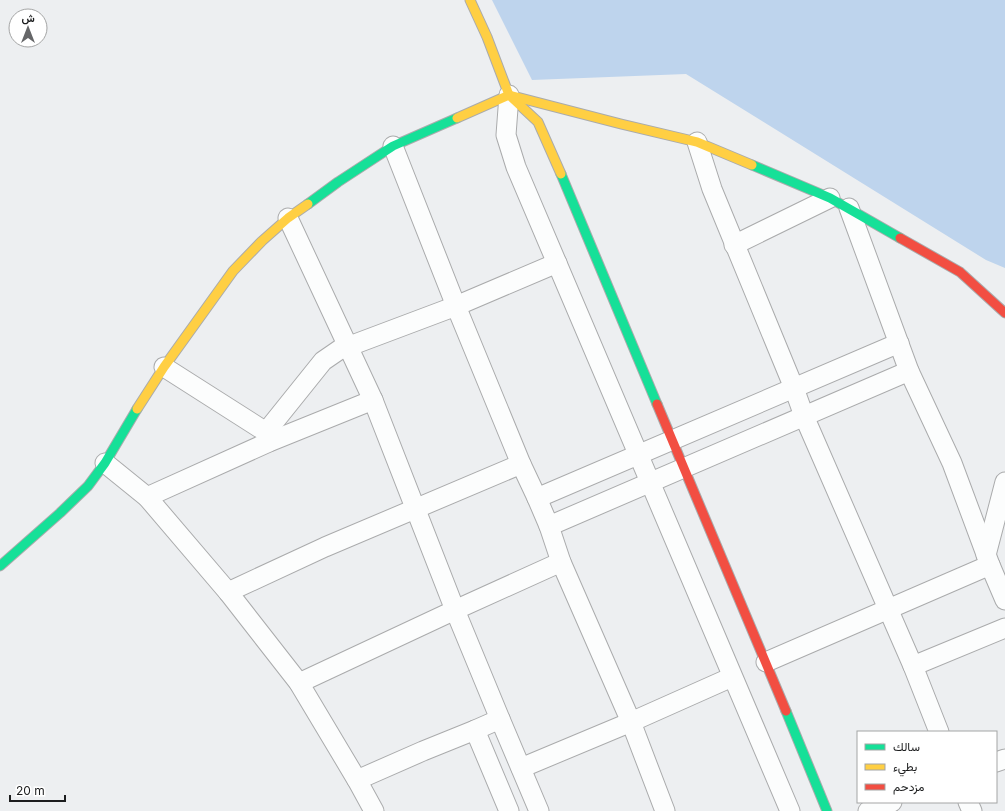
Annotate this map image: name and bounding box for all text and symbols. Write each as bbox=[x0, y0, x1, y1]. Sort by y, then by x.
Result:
north arrow bbox=[8, 8, 48, 48]
text: ش bbox=[21, 11, 35, 25]
legend bbox=[857, 731, 997, 803]
text: سالك bbox=[893, 739, 920, 754]
text: بطيء bbox=[893, 759, 917, 777]
scale bar bbox=[10, 777, 65, 803]
text: مزدحم bbox=[893, 779, 924, 795]
text: 20 m bbox=[16, 783, 45, 798]

